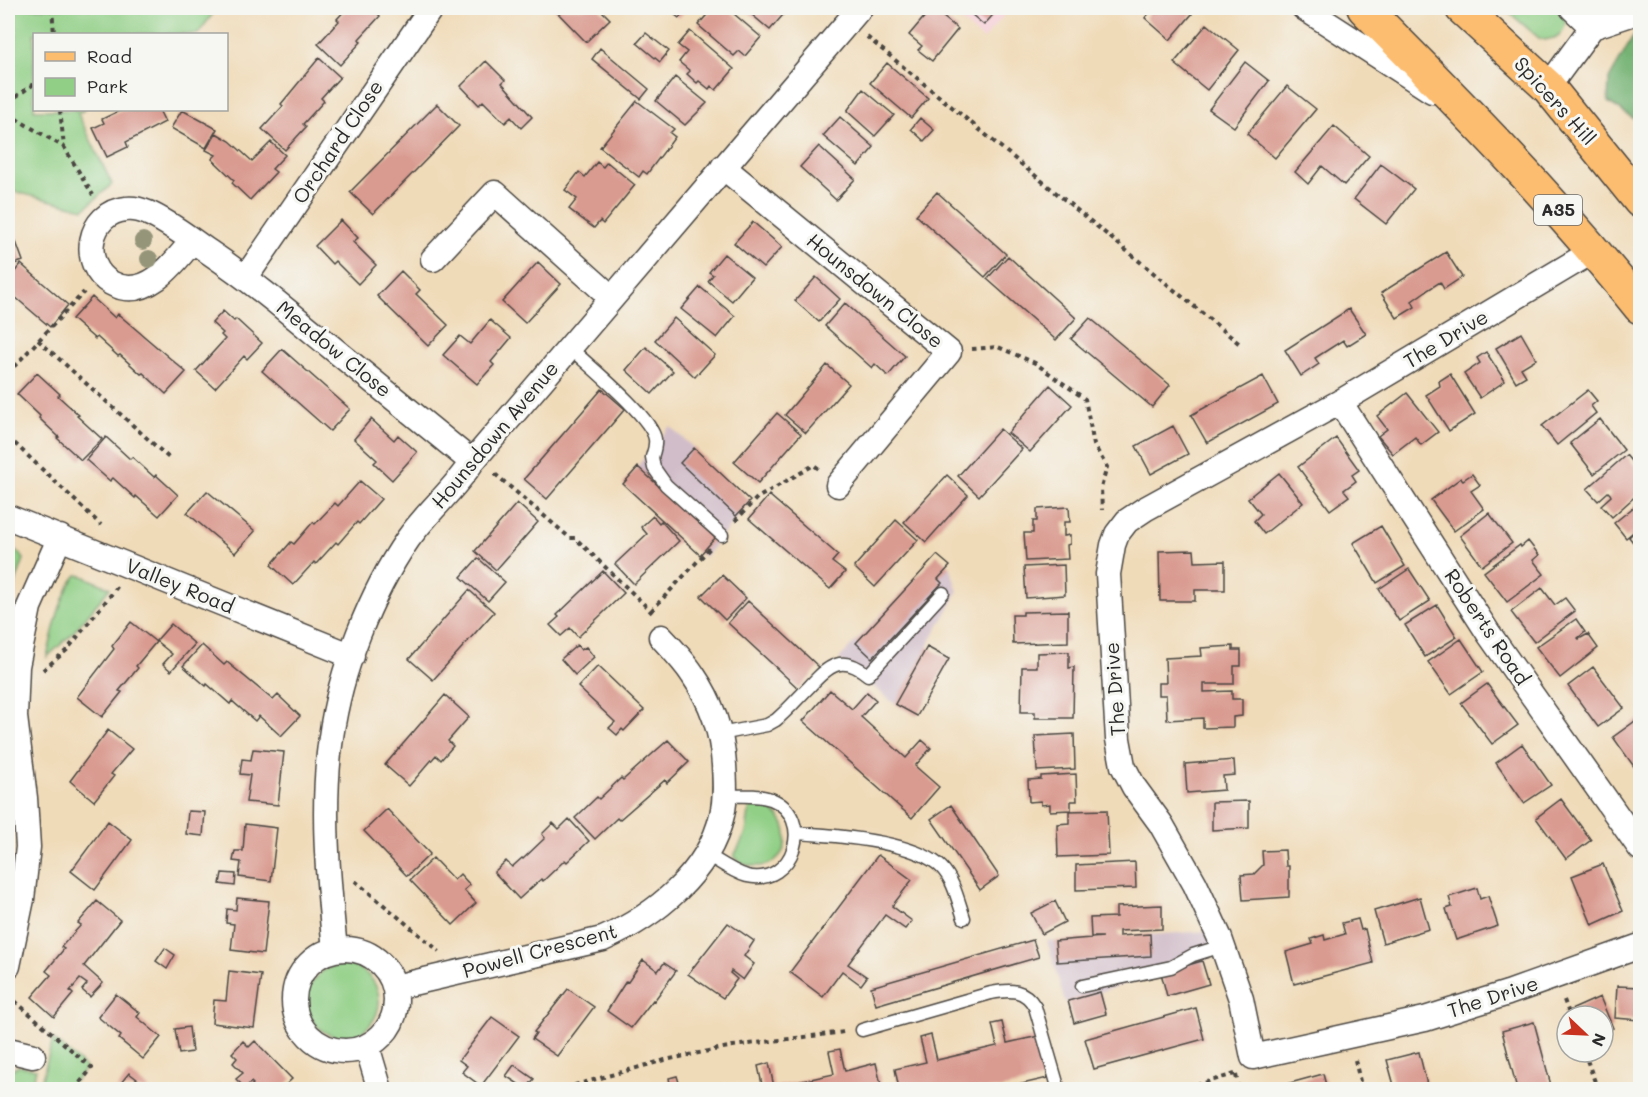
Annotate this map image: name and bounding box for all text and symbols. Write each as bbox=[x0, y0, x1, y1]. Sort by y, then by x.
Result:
legend bbox=[33, 33, 228, 111]
text: Road bbox=[87, 44, 132, 68]
street label: Spicers Hill bbox=[1509, 51, 1602, 150]
text: Park bbox=[87, 74, 128, 98]
street label: Orchard Close bbox=[286, 75, 388, 208]
road number: A35 bbox=[1534, 195, 1582, 225]
street label: Hounsdown Close bbox=[802, 227, 949, 353]
street label: Meadow Close bbox=[272, 294, 397, 403]
street label: The Drive bbox=[1398, 303, 1492, 374]
street label: Hounsdown Avenue bbox=[425, 355, 564, 513]
street label: Valley Road bbox=[122, 552, 238, 619]
street label: Roberts Road bbox=[1439, 563, 1536, 690]
street label: The Drive bbox=[1098, 641, 1130, 737]
street label: Powell Crescent bbox=[460, 917, 620, 983]
street label: The Drive bbox=[1444, 969, 1541, 1023]
north arrow bbox=[1555, 1004, 1615, 1064]
text: N bbox=[1587, 1030, 1611, 1050]

